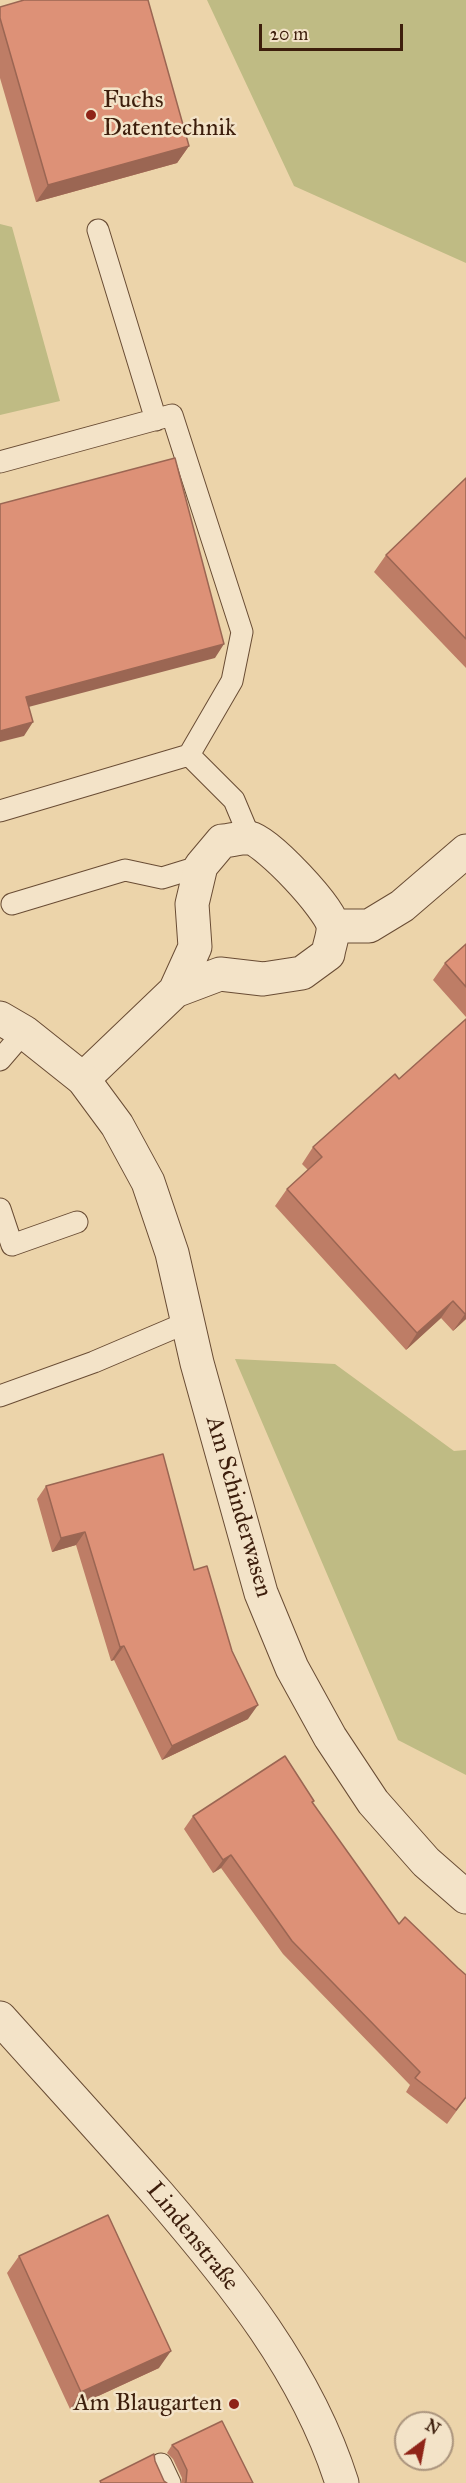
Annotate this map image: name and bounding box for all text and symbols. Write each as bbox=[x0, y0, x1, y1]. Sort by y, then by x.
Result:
scale bar bbox=[262, 12, 406, 50]
text: 20 m bbox=[270, 23, 308, 45]
place label: Fuchs Datentechnik bbox=[103, 87, 236, 143]
marker: Fuchs Datentechnik bbox=[84, 108, 98, 122]
street label: Am Schinderwasen bbox=[198, 1413, 278, 1601]
street label: Lindenstraße bbox=[140, 2177, 244, 2297]
place label: Am Blaugarten bbox=[73, 2390, 222, 2418]
marker: Am Blaugarten bbox=[227, 2397, 241, 2411]
north arrow bbox=[394, 2411, 454, 2471]
text: N bbox=[422, 2415, 444, 2439]

